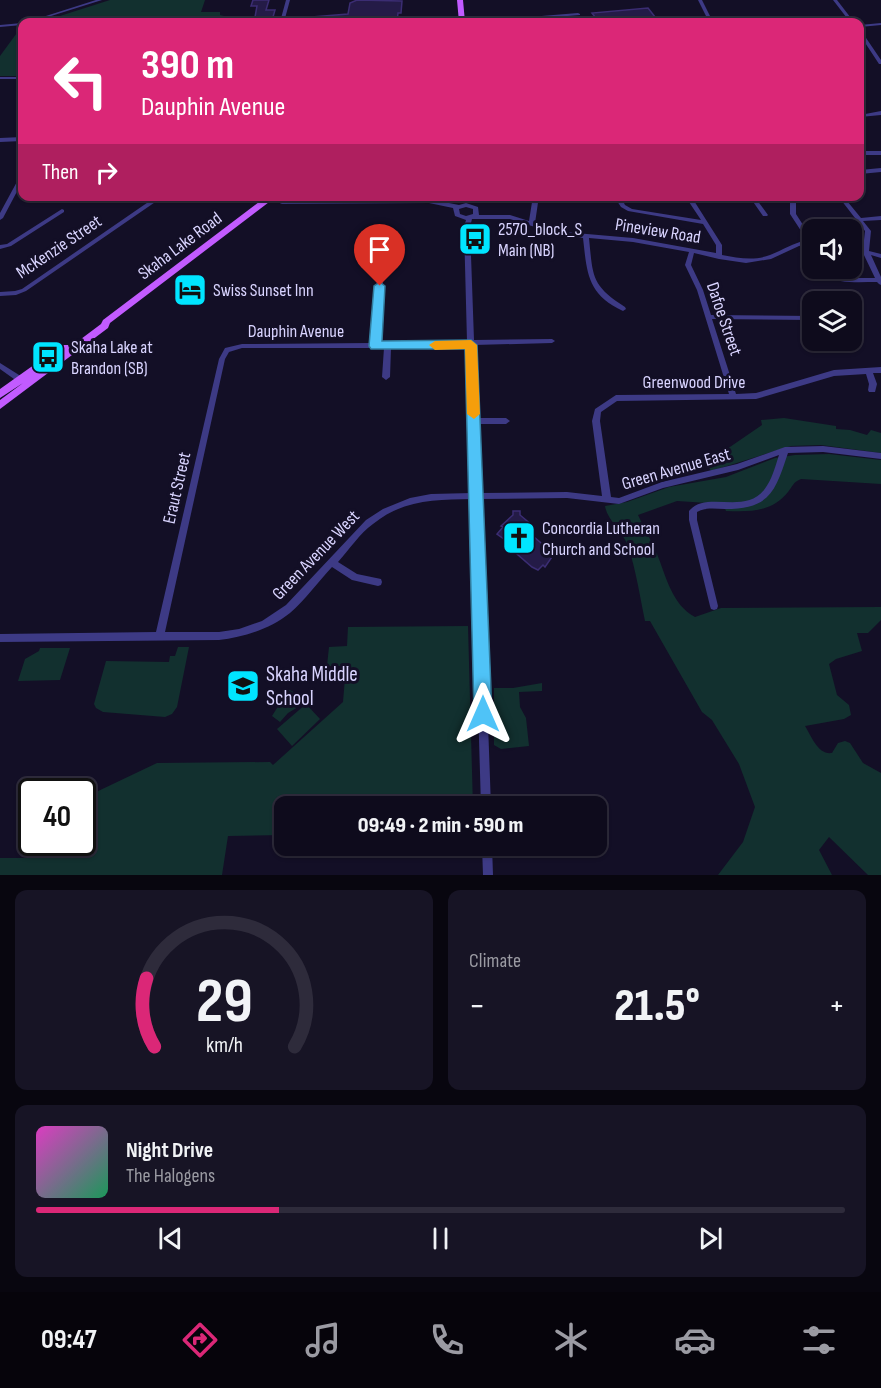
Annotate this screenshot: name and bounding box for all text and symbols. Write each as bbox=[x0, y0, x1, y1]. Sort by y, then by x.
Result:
text: 390 m bbox=[141, 40, 234, 91]
icon: left bbox=[42, 42, 120, 120]
text: Dauphin Avenue bbox=[141, 91, 285, 123]
icon: right bbox=[90, 156, 123, 189]
text: Then bbox=[42, 159, 78, 186]
street label: Skaha Lake Road bbox=[134, 208, 226, 284]
street label: McKenzie Street bbox=[12, 210, 106, 283]
street label: Pineview Road bbox=[614, 214, 702, 248]
place label: 2570_block_S Main (NB) bbox=[498, 219, 582, 261]
map controls bbox=[802, 219, 862, 351]
button: sound bbox=[802, 219, 862, 279]
bus stop icon: 2570_block_S Main (NB) bbox=[457, 221, 493, 257]
pin bbox=[354, 224, 405, 286]
icon: arrive bbox=[363, 233, 396, 266]
hotel icon: Swiss Sunset Inn bbox=[172, 272, 208, 308]
place label: Swiss Sunset Inn bbox=[213, 280, 314, 301]
street label: Dafoe Street bbox=[702, 280, 746, 359]
button: layers bbox=[802, 291, 862, 351]
street label: Dauphin Avenue bbox=[248, 321, 344, 342]
place label: Skaha Lake at Brandon (SB) bbox=[71, 337, 153, 379]
bus stop icon: Skaha Lake at Brandon (SB) bbox=[30, 339, 66, 375]
street label: Greenwood Drive bbox=[643, 372, 745, 393]
street label: Green Avenue East bbox=[619, 443, 733, 495]
street label: Eraut Street bbox=[159, 450, 196, 526]
street label: Green Avenue West bbox=[268, 505, 364, 604]
place label: Concordia Lutheran Church and School bbox=[542, 518, 660, 560]
church icon: Concordia Lutheran Church and School bbox=[501, 520, 537, 556]
place label: Skaha Middle School bbox=[266, 662, 358, 711]
school or university icon: Skaha Middle School bbox=[225, 668, 261, 704]
position arrow bbox=[451, 682, 515, 746]
speed limit sign: 40 bbox=[18, 778, 96, 856]
text: 09:49 · 2 min · 590 m bbox=[358, 812, 523, 839]
text: Climate bbox=[469, 949, 521, 973]
text: 29 bbox=[196, 965, 252, 1040]
text: 21.5° bbox=[614, 979, 700, 1034]
text: − bbox=[469, 986, 485, 1026]
text: + bbox=[829, 986, 845, 1026]
text: km/h bbox=[205, 1033, 243, 1058]
text: Night Drive bbox=[126, 1137, 213, 1164]
text: The Halogens bbox=[126, 1164, 215, 1188]
icon: previous bbox=[154, 1222, 187, 1255]
icon: pause bbox=[424, 1222, 457, 1255]
icon: next bbox=[694, 1222, 727, 1255]
icon: directions bbox=[179, 1319, 221, 1361]
icon: music bbox=[302, 1319, 344, 1361]
icon: phone bbox=[426, 1319, 468, 1361]
icon: climate bbox=[550, 1319, 592, 1361]
icon: car bbox=[674, 1319, 716, 1361]
icon: filters bbox=[798, 1319, 840, 1361]
text: 09:47 bbox=[41, 1324, 97, 1356]

